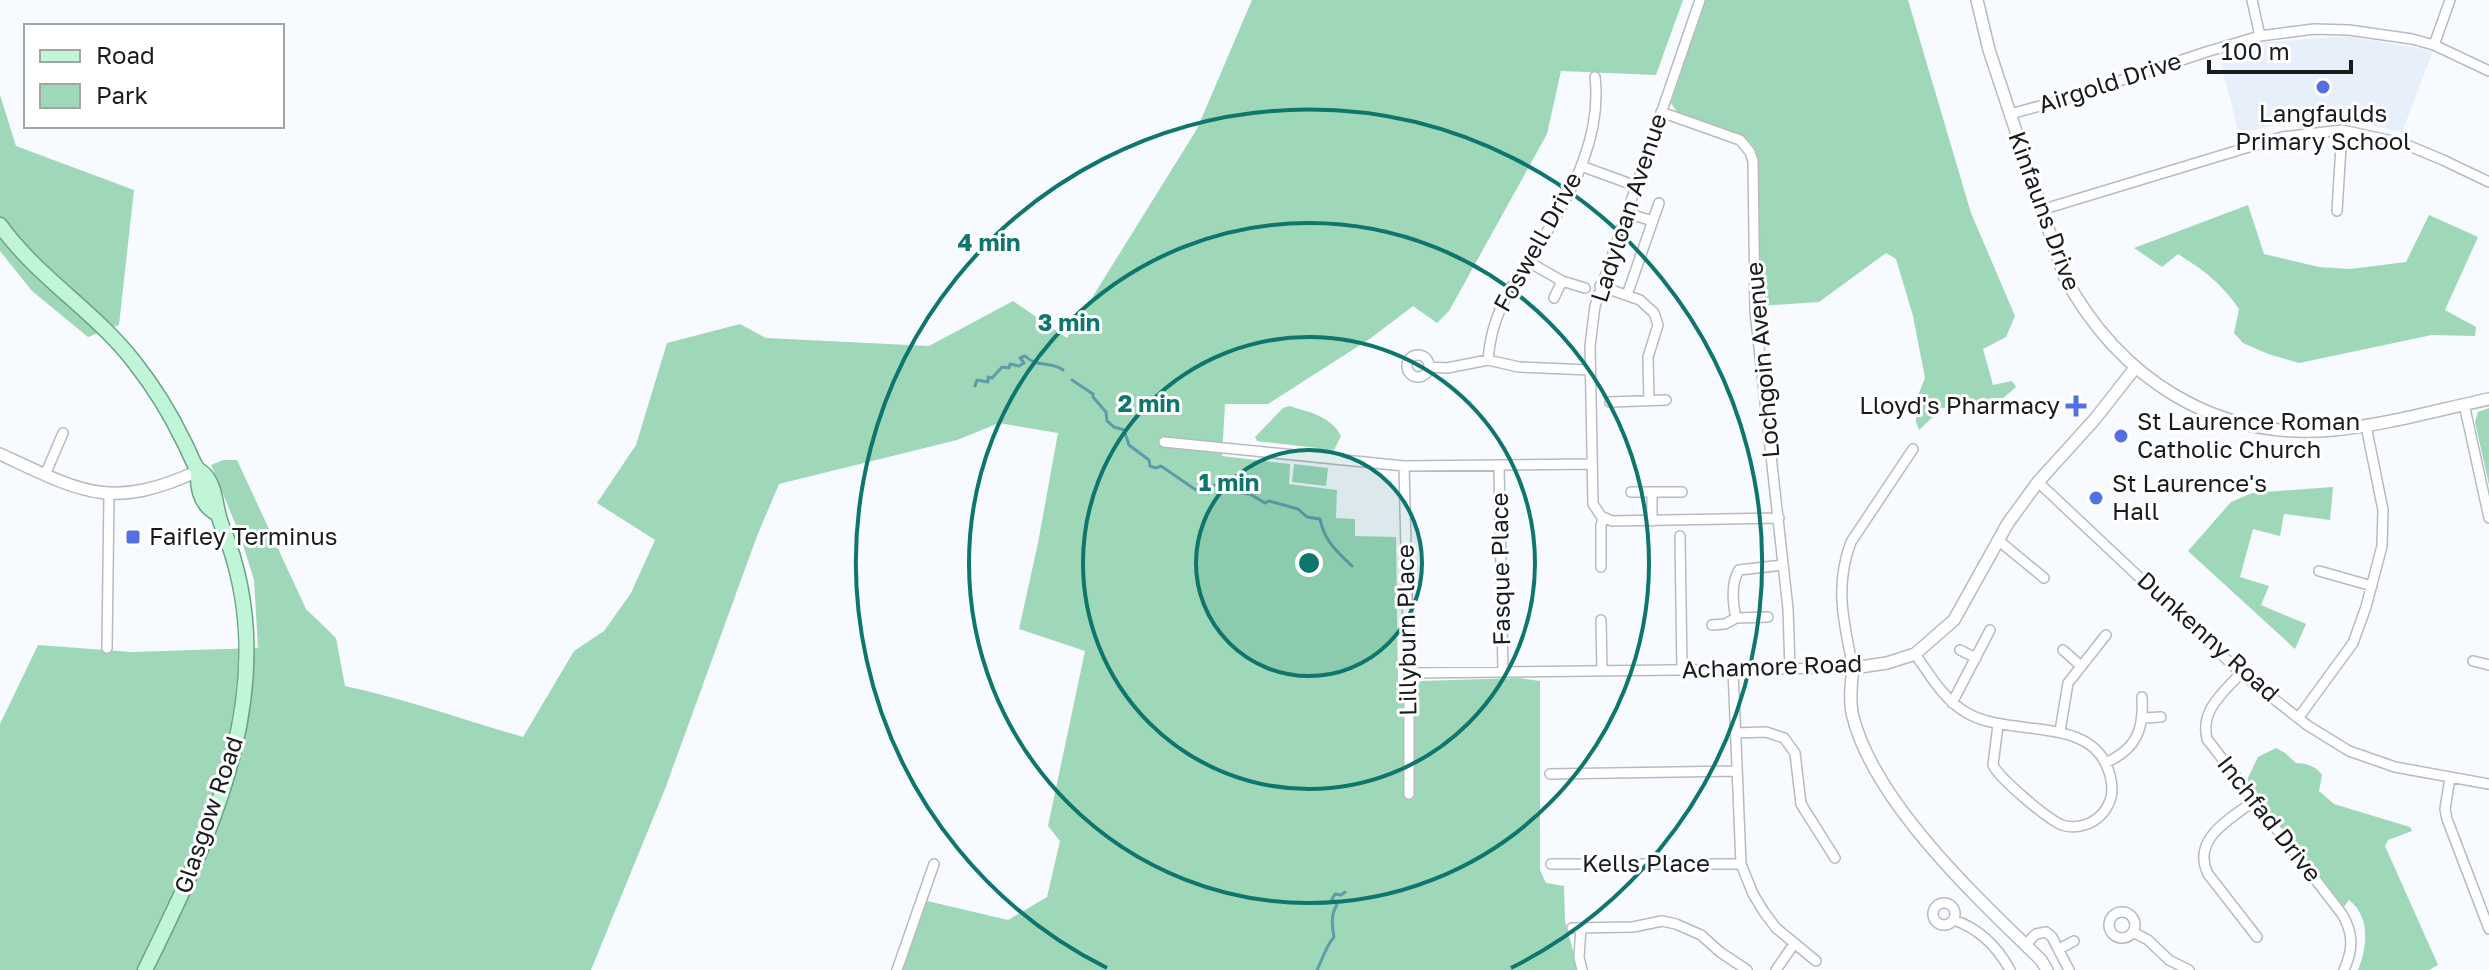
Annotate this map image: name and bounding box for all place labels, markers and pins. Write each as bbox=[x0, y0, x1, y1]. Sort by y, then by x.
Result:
marker: Langfaulds Primary School bbox=[2314, 78, 2332, 96]
place label: Langfaulds Primary School bbox=[2235, 98, 2411, 155]
place label: Lloyd's Pharmacy bbox=[1859, 390, 2060, 419]
marker: Lloyd's Pharmacy bbox=[2067, 397, 2085, 415]
place label: St Laurence Roman Catholic Church bbox=[2137, 406, 2360, 463]
marker: St Laurence Roman Catholic Church bbox=[2112, 427, 2130, 445]
place label: St Laurence's Hall bbox=[2112, 468, 2267, 525]
marker: St Laurence's Hall bbox=[2087, 489, 2105, 507]
place label: Faifley Terminus bbox=[149, 521, 338, 550]
marker: Faifley Terminus bbox=[124, 528, 142, 546]
centre of rings bbox=[1295, 549, 1323, 577]

